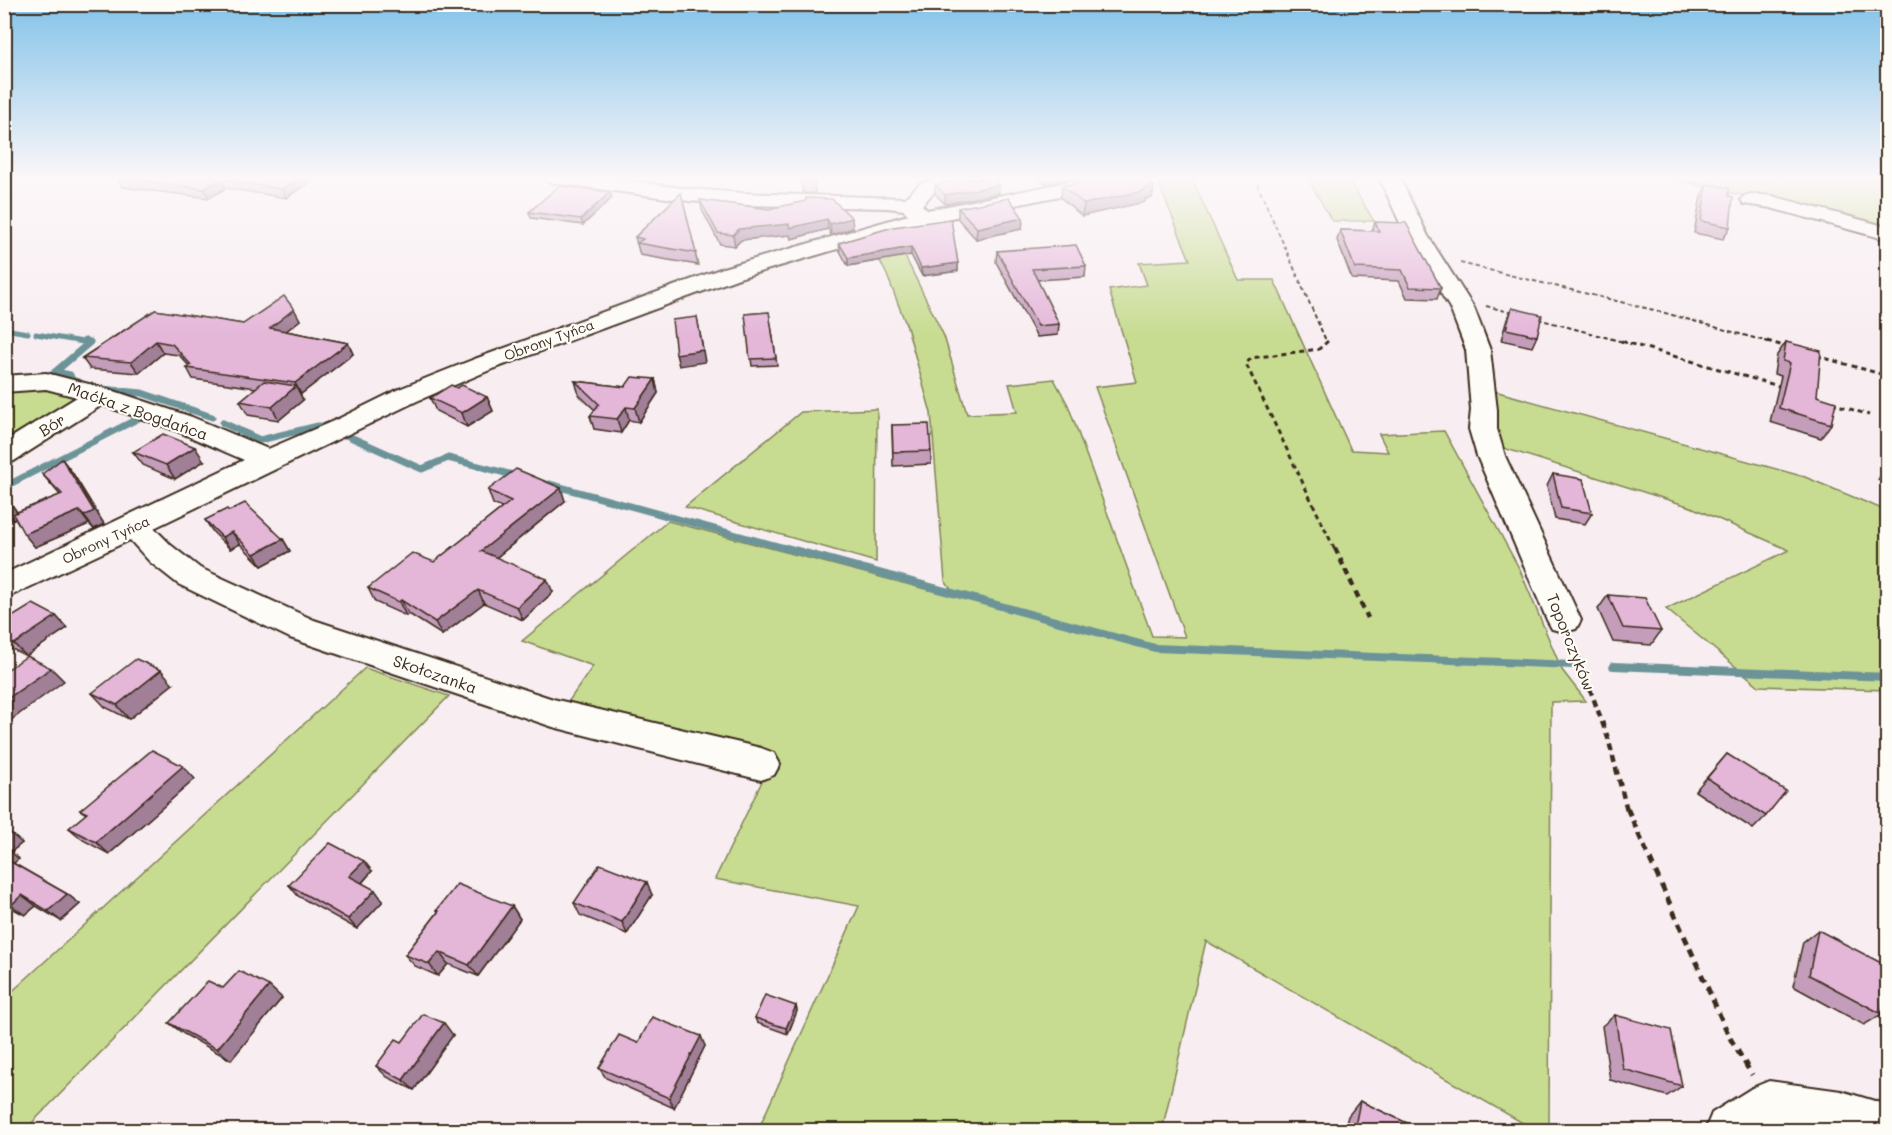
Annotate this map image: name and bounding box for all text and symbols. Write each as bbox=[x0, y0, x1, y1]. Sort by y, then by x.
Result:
street label: Obrony Tyńca bbox=[501, 314, 597, 365]
street label: Maćka z Bogdańca bbox=[65, 377, 211, 444]
street label: Bór bbox=[35, 408, 69, 441]
street label: Obrony Tyńca bbox=[59, 511, 153, 568]
street label: Toporczyków bbox=[1542, 590, 1600, 693]
street label: Skołczanka bbox=[390, 649, 480, 698]

